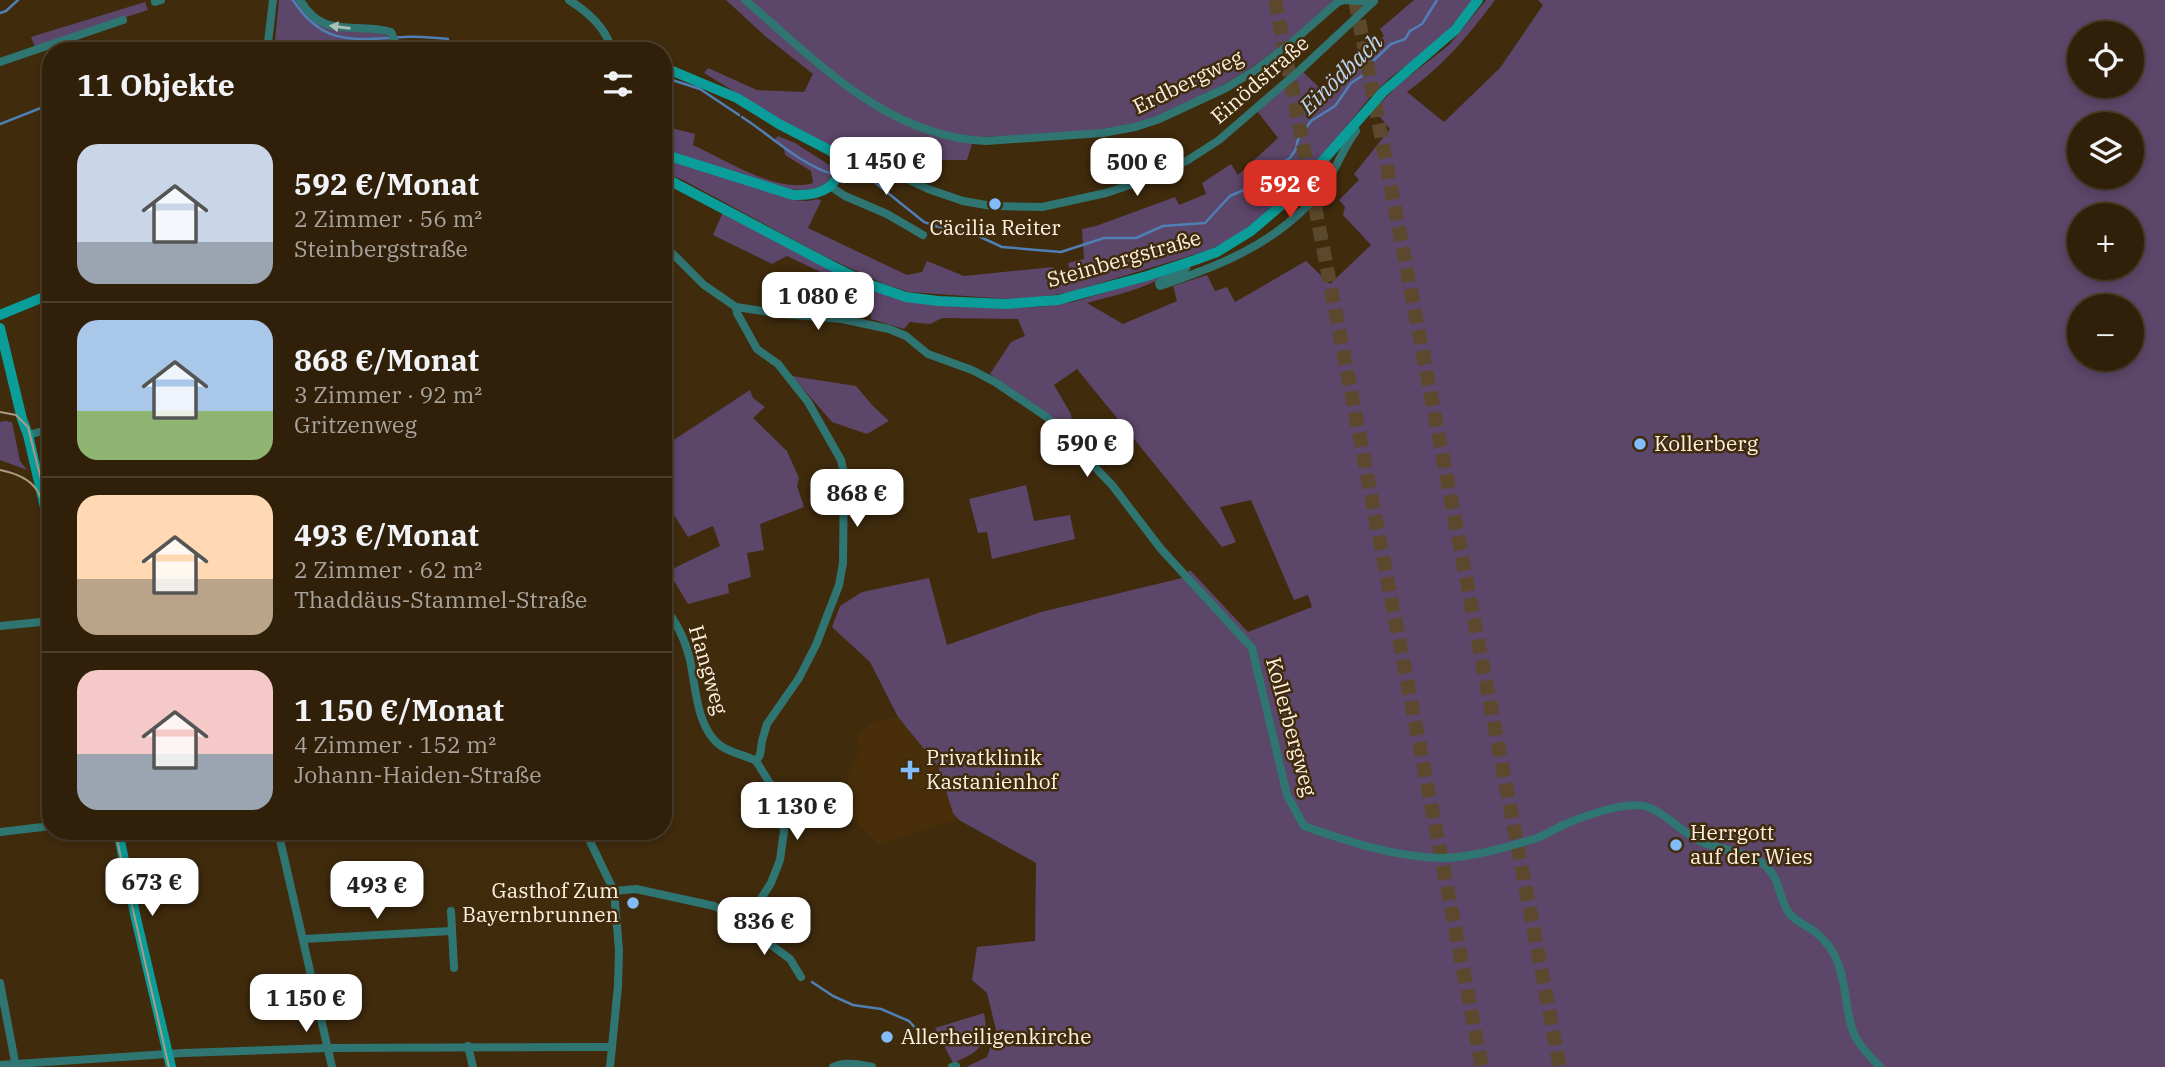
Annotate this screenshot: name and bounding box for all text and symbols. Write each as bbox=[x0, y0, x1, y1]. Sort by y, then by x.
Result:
one-way arrow bbox=[329, 21, 351, 32]
map controls bbox=[2067, 21, 2144, 371]
button: locate bbox=[2067, 21, 2144, 98]
water label: Einödbach bbox=[1292, 26, 1388, 121]
street label: Einödstraße bbox=[1204, 29, 1314, 130]
street label: Erdbergweg bbox=[1128, 42, 1248, 120]
text: 11 Objekte bbox=[77, 65, 235, 104]
icon: filters bbox=[599, 65, 637, 103]
button: layers bbox=[2067, 112, 2144, 189]
pin: 1 450 € bbox=[821, 138, 951, 197]
pin: 500 € bbox=[1088, 138, 1186, 198]
text: 1 450 € bbox=[846, 145, 926, 175]
text: 500 € bbox=[1106, 146, 1168, 176]
pin: 592 € bbox=[1241, 160, 1339, 220]
text: 592 €/Monat bbox=[294, 164, 479, 203]
text: 592 € bbox=[1259, 168, 1321, 198]
icon: home bbox=[133, 172, 217, 256]
marker: Cäcilia Reiter bbox=[987, 196, 1003, 212]
text: 2 Zimmer · 56 m² bbox=[294, 203, 482, 233]
button: + bbox=[2067, 203, 2144, 280]
place label: Cäcilia Reiter bbox=[929, 213, 1061, 241]
street label: Steinbergstraße bbox=[1044, 223, 1204, 293]
text: Steinbergstraße bbox=[294, 233, 468, 263]
pin: 1 080 € bbox=[753, 272, 883, 332]
text: 1 080 € bbox=[778, 280, 858, 310]
button: − bbox=[2067, 294, 2144, 371]
text: 868 €/Monat bbox=[294, 340, 479, 379]
icon: home bbox=[133, 348, 217, 432]
text: 3 Zimmer · 92 m² bbox=[294, 379, 482, 409]
text: Gritzenweg bbox=[294, 409, 417, 439]
pin: 590 € bbox=[1038, 420, 1136, 479]
text: 590 € bbox=[1056, 427, 1118, 457]
place label: Kollerberg bbox=[1654, 429, 1759, 457]
marker: Kollerberg bbox=[1632, 436, 1648, 452]
pin: 868 € bbox=[808, 470, 906, 529]
text: 868 € bbox=[826, 477, 888, 507]
text: 493 €/Monat bbox=[294, 515, 479, 554]
icon: home bbox=[133, 523, 217, 607]
text: 2 Zimmer · 62 m² bbox=[294, 554, 482, 584]
text: Thaddäus-Stammel-Straße bbox=[294, 584, 587, 614]
street label: Hangweg bbox=[683, 622, 735, 718]
street label: Kollerbergweg bbox=[1260, 654, 1324, 800]
text: 1 150 €/Monat bbox=[294, 690, 504, 729]
icon: home bbox=[133, 698, 217, 782]
text: 4 Zimmer · 152 m² bbox=[294, 729, 496, 759]
place label: Privatklinik Kastanienhof bbox=[926, 743, 1060, 795]
text: Johann-Haiden-Straße bbox=[294, 759, 542, 789]
marker: Privatklinik Kastanienhof bbox=[900, 760, 920, 780]
pin: 1 130 € bbox=[732, 782, 862, 842]
text: 1 130 € bbox=[757, 790, 837, 820]
place label: Herrgott auf der Wies bbox=[1690, 818, 1813, 870]
marker: Herrgott auf der Wies bbox=[1668, 837, 1684, 853]
pin: 673 € bbox=[103, 858, 201, 918]
pin: 493 € bbox=[328, 862, 426, 921]
text: 673 € bbox=[121, 866, 183, 896]
text: 493 € bbox=[346, 869, 408, 899]
place label: Gasthof Zum Bayernbrunnen bbox=[462, 876, 619, 928]
marker: Gasthof Zum Bayernbrunnen bbox=[625, 895, 641, 911]
pin: 836 € bbox=[715, 898, 813, 957]
text: 836 € bbox=[733, 905, 795, 935]
pin: 1 150 € bbox=[241, 974, 371, 1034]
text: 1 150 € bbox=[266, 982, 346, 1012]
place label: Allerheiligenkirche bbox=[901, 1022, 1092, 1050]
marker: Allerheiligenkirche bbox=[879, 1029, 895, 1045]

